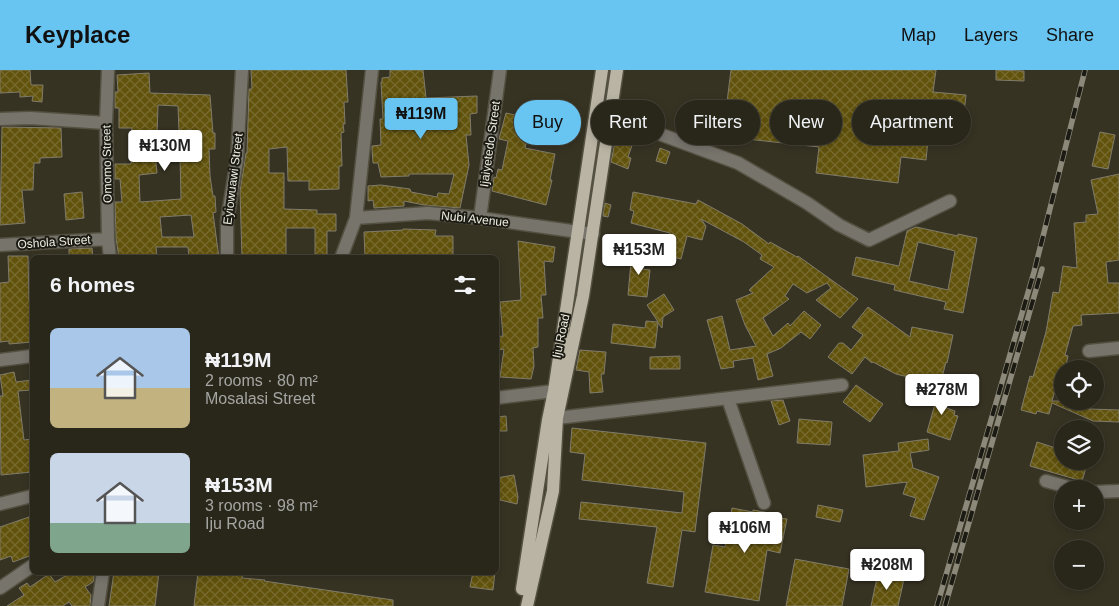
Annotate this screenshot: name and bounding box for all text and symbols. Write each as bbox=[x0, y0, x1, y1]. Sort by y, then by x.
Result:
text: Keyplace bbox=[25, 21, 130, 48]
text: Map bbox=[901, 25, 936, 45]
text: Layers bbox=[964, 25, 1018, 45]
text: Share bbox=[1046, 25, 1094, 45]
pin: ₦119M bbox=[386, 98, 456, 140]
street label: Ijaiyetedo Street bbox=[477, 99, 503, 188]
chip: Buy bbox=[514, 100, 581, 145]
chip: Rent bbox=[591, 100, 665, 145]
chip: Filters bbox=[675, 100, 760, 145]
chip: New bbox=[770, 100, 842, 145]
chip: Apartment bbox=[852, 100, 971, 145]
text: ₦119M bbox=[396, 105, 446, 122]
street label: Omomo Street bbox=[99, 124, 115, 203]
pin: ₦130M bbox=[130, 129, 200, 172]
street label: Eyiowuawi Street bbox=[220, 132, 246, 226]
text: ₦130M bbox=[139, 137, 191, 154]
street label: Nubi Avenue bbox=[441, 208, 510, 230]
street label: Oshola Street bbox=[17, 232, 92, 252]
pin: ₦153M bbox=[604, 234, 674, 276]
text: ₦153M bbox=[613, 241, 665, 258]
icon: filters bbox=[451, 271, 479, 299]
text: 6 homes bbox=[50, 273, 135, 296]
street label: Iju Road bbox=[550, 313, 572, 359]
icon: home bbox=[90, 348, 150, 408]
text: ₦119M bbox=[205, 348, 272, 371]
map controls bbox=[1054, 360, 1104, 590]
button: locate bbox=[1054, 360, 1104, 410]
text: 2 rooms · 80 m² bbox=[205, 372, 318, 389]
pin: ₦278M bbox=[907, 374, 977, 416]
text: ₦278M bbox=[916, 381, 968, 398]
text: Mosalasi Street bbox=[205, 390, 315, 407]
button: layers bbox=[1054, 420, 1104, 470]
icon: home bbox=[90, 473, 150, 533]
text: ₦153M bbox=[205, 473, 273, 496]
button: + bbox=[1054, 480, 1104, 530]
text: 3 rooms · 98 m² bbox=[205, 497, 318, 514]
pin: ₦106M bbox=[710, 512, 780, 554]
text: Iju Road bbox=[205, 515, 265, 532]
text: ₦106M bbox=[719, 519, 771, 536]
button: − bbox=[1054, 540, 1104, 590]
pin: ₦208M bbox=[852, 548, 922, 591]
text: ₦208M bbox=[861, 556, 913, 573]

